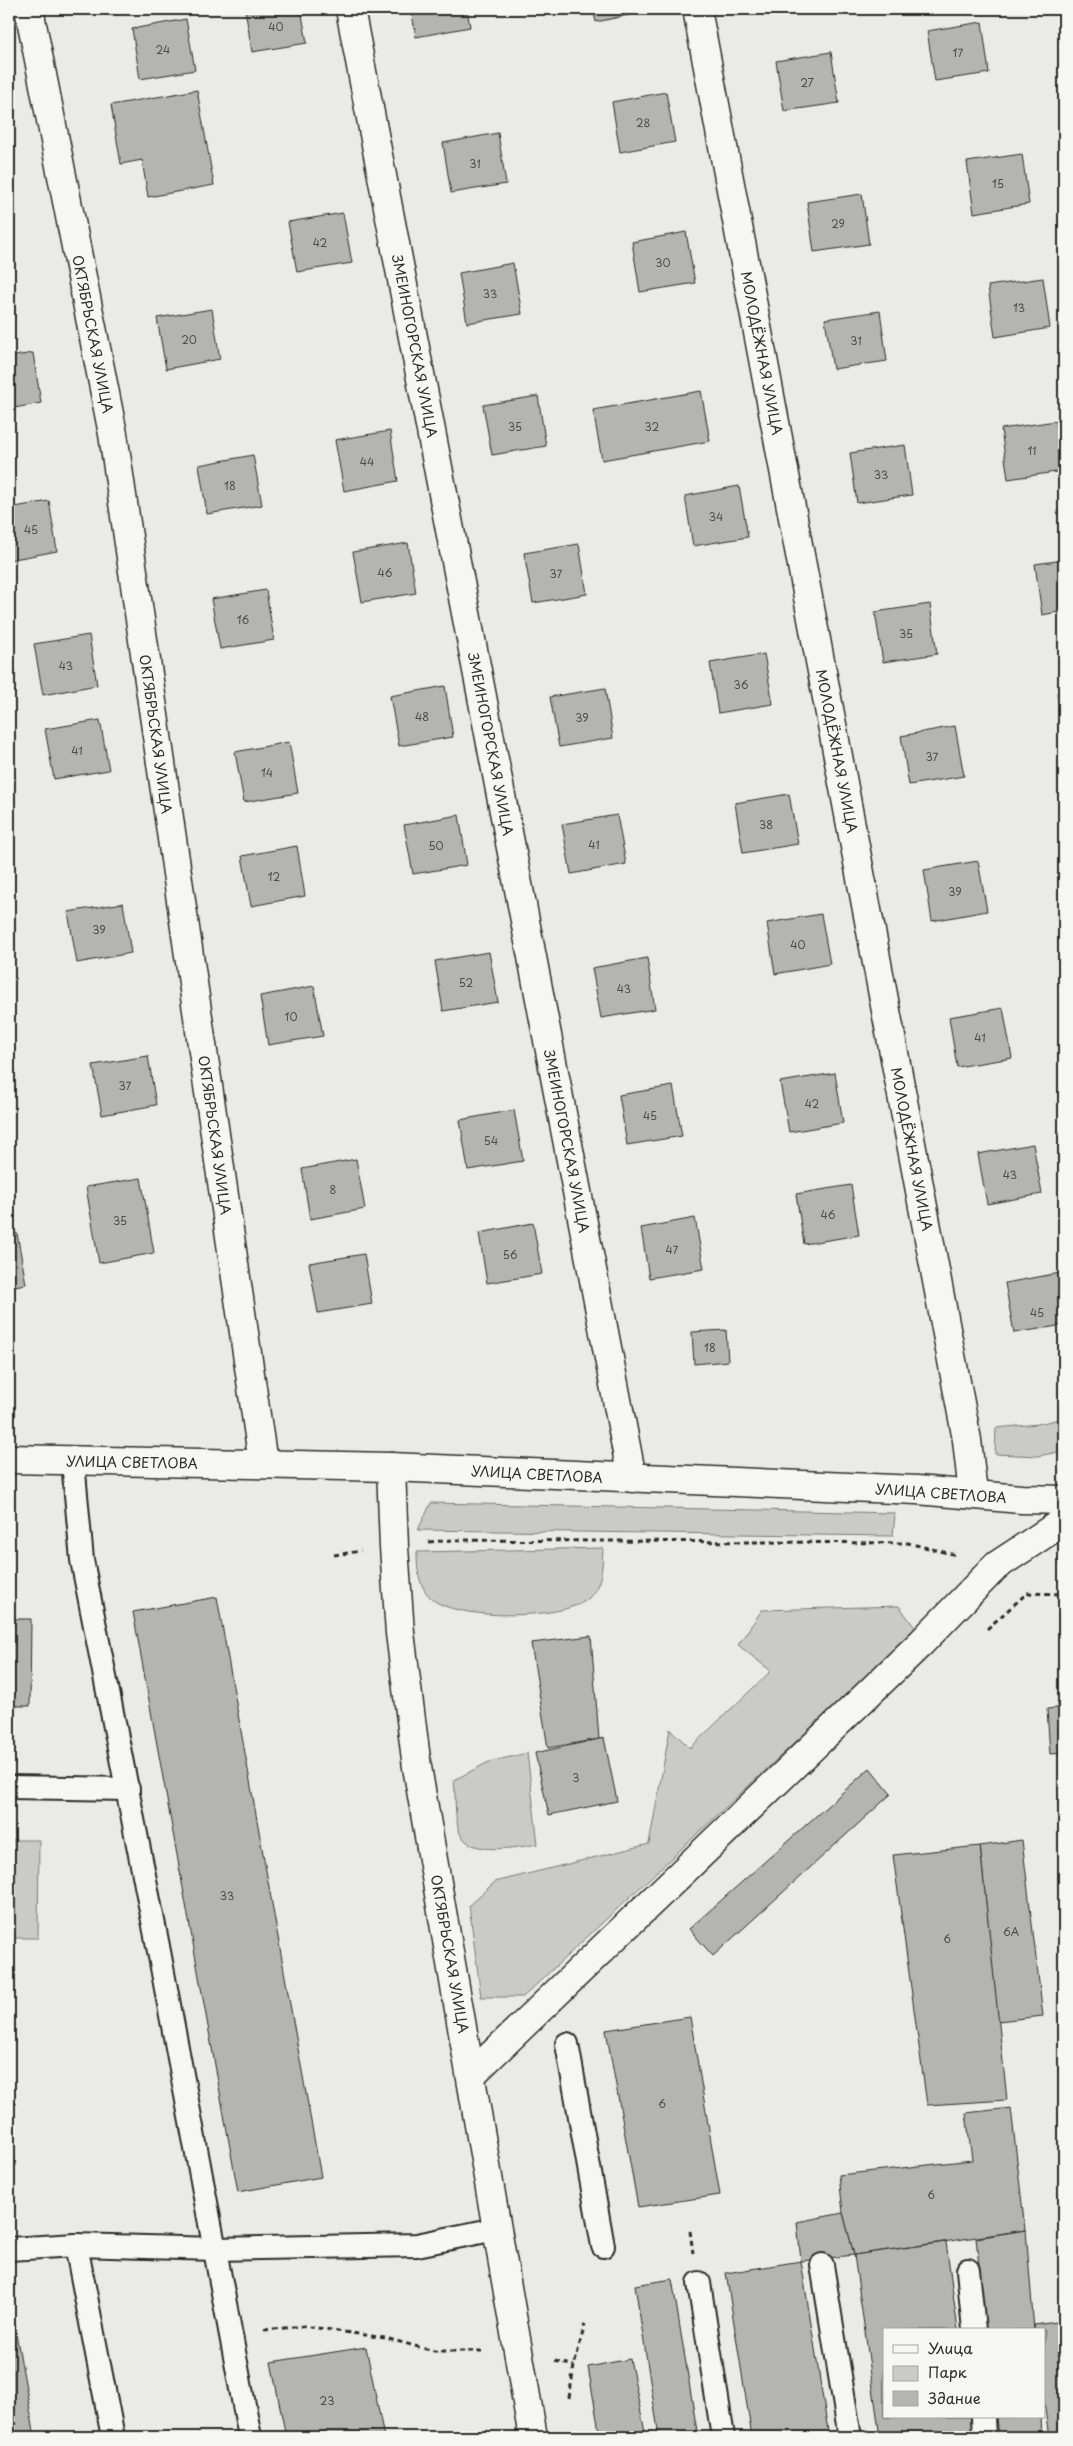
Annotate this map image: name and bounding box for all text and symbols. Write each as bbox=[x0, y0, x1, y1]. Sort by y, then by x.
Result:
house number: 40 bbox=[268, 18, 284, 35]
house number: 24 bbox=[156, 41, 170, 58]
house number: 17 bbox=[953, 44, 964, 61]
house number: 27 bbox=[800, 74, 814, 91]
house number: 28 bbox=[636, 114, 650, 131]
house number: 31 bbox=[469, 155, 481, 172]
house number: 15 bbox=[992, 175, 1004, 192]
house number: 29 bbox=[831, 215, 845, 232]
house number: 42 bbox=[313, 234, 328, 251]
street label: ЗМЕИНОГОРСКАЯ УЛИЦА bbox=[387, 252, 443, 440]
street label: ОКТЯБРЬСКАЯ УЛИЦА bbox=[67, 253, 119, 415]
house number: 30 bbox=[655, 254, 671, 271]
street label: МОЛОДЁЖНАЯ УЛИЦА bbox=[736, 269, 788, 437]
house number: 33 bbox=[483, 285, 497, 302]
house number: 13 bbox=[1013, 299, 1025, 316]
house number: 20 bbox=[181, 331, 197, 348]
house number: 31 bbox=[850, 332, 862, 349]
house number: 35 bbox=[508, 418, 522, 435]
house number: 32 bbox=[645, 418, 660, 435]
house number: 11 bbox=[1027, 442, 1037, 459]
house number: 44 bbox=[360, 453, 374, 470]
house number: 33 bbox=[874, 466, 888, 483]
house number: 18 bbox=[224, 477, 236, 494]
house number: 34 bbox=[709, 508, 723, 525]
house number: 45 bbox=[24, 521, 38, 538]
house number: 46 bbox=[378, 564, 393, 581]
house number: 37 bbox=[550, 565, 563, 582]
house number: 16 bbox=[237, 611, 250, 628]
house number: 35 bbox=[899, 625, 913, 642]
street label: ЗМЕИНОГОРСКАЯ УЛИЦА bbox=[463, 650, 519, 838]
street label: ОКТЯБРЬСКАЯ УЛИЦА bbox=[134, 653, 178, 815]
house number: 43 bbox=[59, 657, 73, 674]
street label: МОЛОДЁЖНАЯ УЛИЦА bbox=[811, 667, 863, 835]
house number: 36 bbox=[734, 676, 749, 693]
house number: 48 bbox=[415, 708, 429, 725]
house number: 39 bbox=[575, 709, 589, 726]
house number: 41 bbox=[71, 742, 83, 759]
house number: 37 bbox=[926, 748, 939, 765]
house number: 14 bbox=[261, 764, 273, 781]
house number: 38 bbox=[759, 816, 773, 833]
house number: 41 bbox=[588, 836, 600, 853]
house number: 50 bbox=[428, 837, 444, 854]
house number: 12 bbox=[268, 868, 281, 885]
house number: 39 bbox=[948, 883, 962, 900]
house number: 39 bbox=[92, 921, 106, 938]
house number: 40 bbox=[790, 936, 806, 953]
house number: 52 bbox=[459, 974, 473, 991]
house number: 43 bbox=[617, 980, 631, 997]
house number: 10 bbox=[285, 1008, 297, 1025]
house number: 41 bbox=[974, 1029, 986, 1046]
street label: ЗМЕИНОГОРСКАЯ УЛИЦА bbox=[539, 1047, 595, 1235]
street label: ОКТЯБРЬСКАЯ УЛИЦА bbox=[193, 1054, 237, 1216]
street label: МОЛОДЁЖНАЯ УЛИЦА bbox=[886, 1065, 938, 1233]
house number: 37 bbox=[119, 1077, 132, 1094]
house number: 42 bbox=[805, 1095, 820, 1112]
house number: 45 bbox=[643, 1107, 657, 1124]
house number: 54 bbox=[484, 1132, 498, 1149]
house number: 43 bbox=[1003, 1166, 1017, 1183]
house number: 8 bbox=[330, 1181, 337, 1198]
house number: 46 bbox=[821, 1206, 836, 1223]
house number: 35 bbox=[113, 1212, 127, 1229]
house number: 47 bbox=[666, 1241, 679, 1258]
house number: 56 bbox=[503, 1246, 518, 1263]
house number: 45 bbox=[1030, 1304, 1044, 1321]
house number: 18 bbox=[704, 1339, 716, 1356]
street label: УЛИЦА СВЕТЛОВА bbox=[66, 1450, 198, 1474]
street label: УЛИЦА СВЕТЛОВА bbox=[471, 1460, 603, 1488]
street label: УЛИЦА СВЕТЛОВА bbox=[875, 1478, 1007, 1508]
house number: 3 bbox=[572, 1769, 580, 1786]
street label: ОКТЯБРЬСКАЯ УЛИЦА bbox=[426, 1873, 474, 2035]
house number: 33 bbox=[220, 1887, 234, 1904]
house number: 6А bbox=[1003, 1923, 1020, 1940]
house number: 6 bbox=[943, 1930, 951, 1947]
house number: 6 bbox=[658, 2095, 666, 2112]
house number: 6 bbox=[927, 2186, 935, 2203]
legend bbox=[883, 2328, 1046, 2418]
text: Улица bbox=[928, 2336, 973, 2359]
text: Парк bbox=[928, 2360, 967, 2383]
text: Здание bbox=[928, 2386, 981, 2409]
house number: 23 bbox=[320, 2392, 334, 2409]

